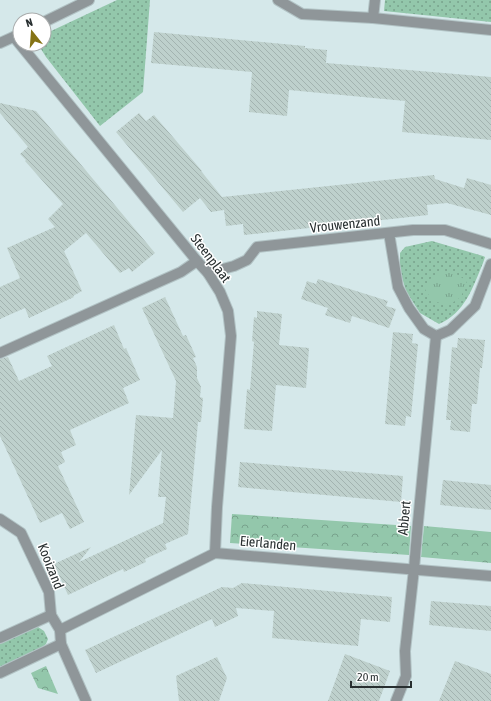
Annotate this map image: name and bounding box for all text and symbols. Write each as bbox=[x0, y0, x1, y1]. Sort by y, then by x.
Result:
north arrow bbox=[12, 12, 52, 52]
text: N bbox=[24, 16, 34, 29]
street label: Vrouwenzand bbox=[309, 212, 381, 236]
street label: Steenplaat bbox=[188, 231, 234, 285]
street label: Abbert bbox=[395, 500, 413, 536]
street label: Eierlanden bbox=[239, 533, 297, 553]
street label: Kooizand bbox=[35, 541, 67, 591]
scale bar bbox=[351, 663, 411, 689]
text: 20 m bbox=[357, 670, 379, 684]

